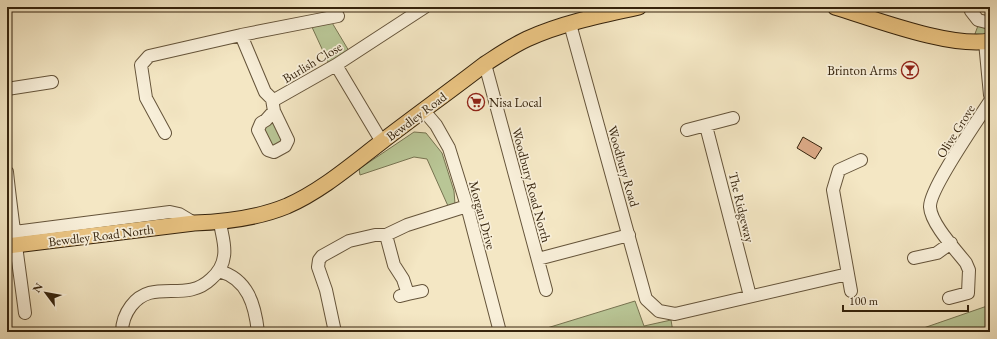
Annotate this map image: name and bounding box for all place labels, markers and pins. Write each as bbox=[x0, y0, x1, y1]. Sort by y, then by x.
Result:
bar icon: Brinton Arms bbox=[900, 60, 920, 80]
place label: Brinton Arms bbox=[827, 62, 897, 79]
supermarket icon: Nisa Local bbox=[466, 92, 486, 112]
place label: Nisa Local bbox=[489, 94, 542, 111]

